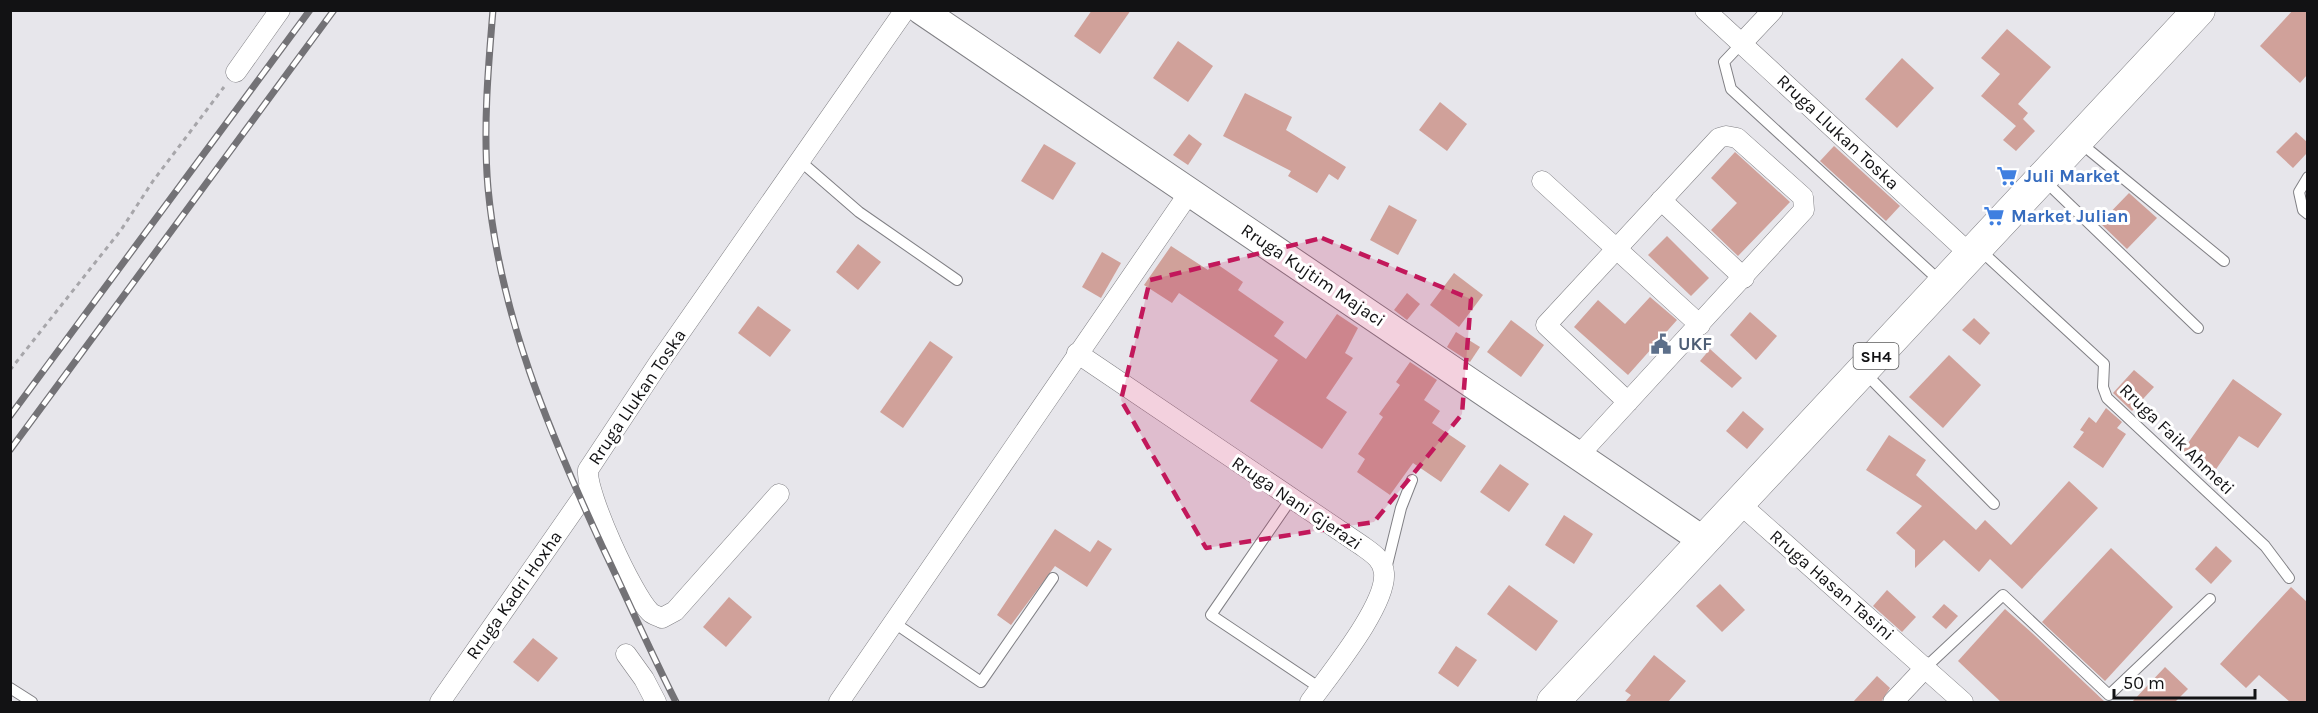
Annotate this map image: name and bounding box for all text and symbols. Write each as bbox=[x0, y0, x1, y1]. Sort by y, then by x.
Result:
street label: Rruga Llukan Toska bbox=[1772, 70, 1904, 194]
supermarket icon: Juli Market bbox=[1995, 164, 2019, 188]
place label: Juli Market bbox=[2024, 165, 2120, 187]
supermarket icon: Market Julian bbox=[1982, 204, 2006, 228]
place label: Market Julian bbox=[2011, 205, 2129, 227]
street label: Rruga Kujtim Majaci bbox=[1237, 219, 1389, 331]
street label: Rruga Llukan Toska bbox=[583, 325, 691, 469]
public building icon: UKF bbox=[1649, 332, 1673, 356]
place label: UKF bbox=[1678, 333, 1712, 355]
road number: SH4 bbox=[1854, 343, 1898, 369]
street label: Rruga Faik Ahmeti bbox=[2115, 379, 2239, 499]
street label: Rruga Nani Gjerazi bbox=[1228, 451, 1366, 555]
street label: Rruga Hasan Tasini bbox=[1765, 525, 1899, 645]
street label: Rruga Kadri Hoxha bbox=[461, 526, 567, 664]
scale bar bbox=[2114, 662, 2255, 700]
text: 50 m bbox=[2123, 672, 2165, 694]

